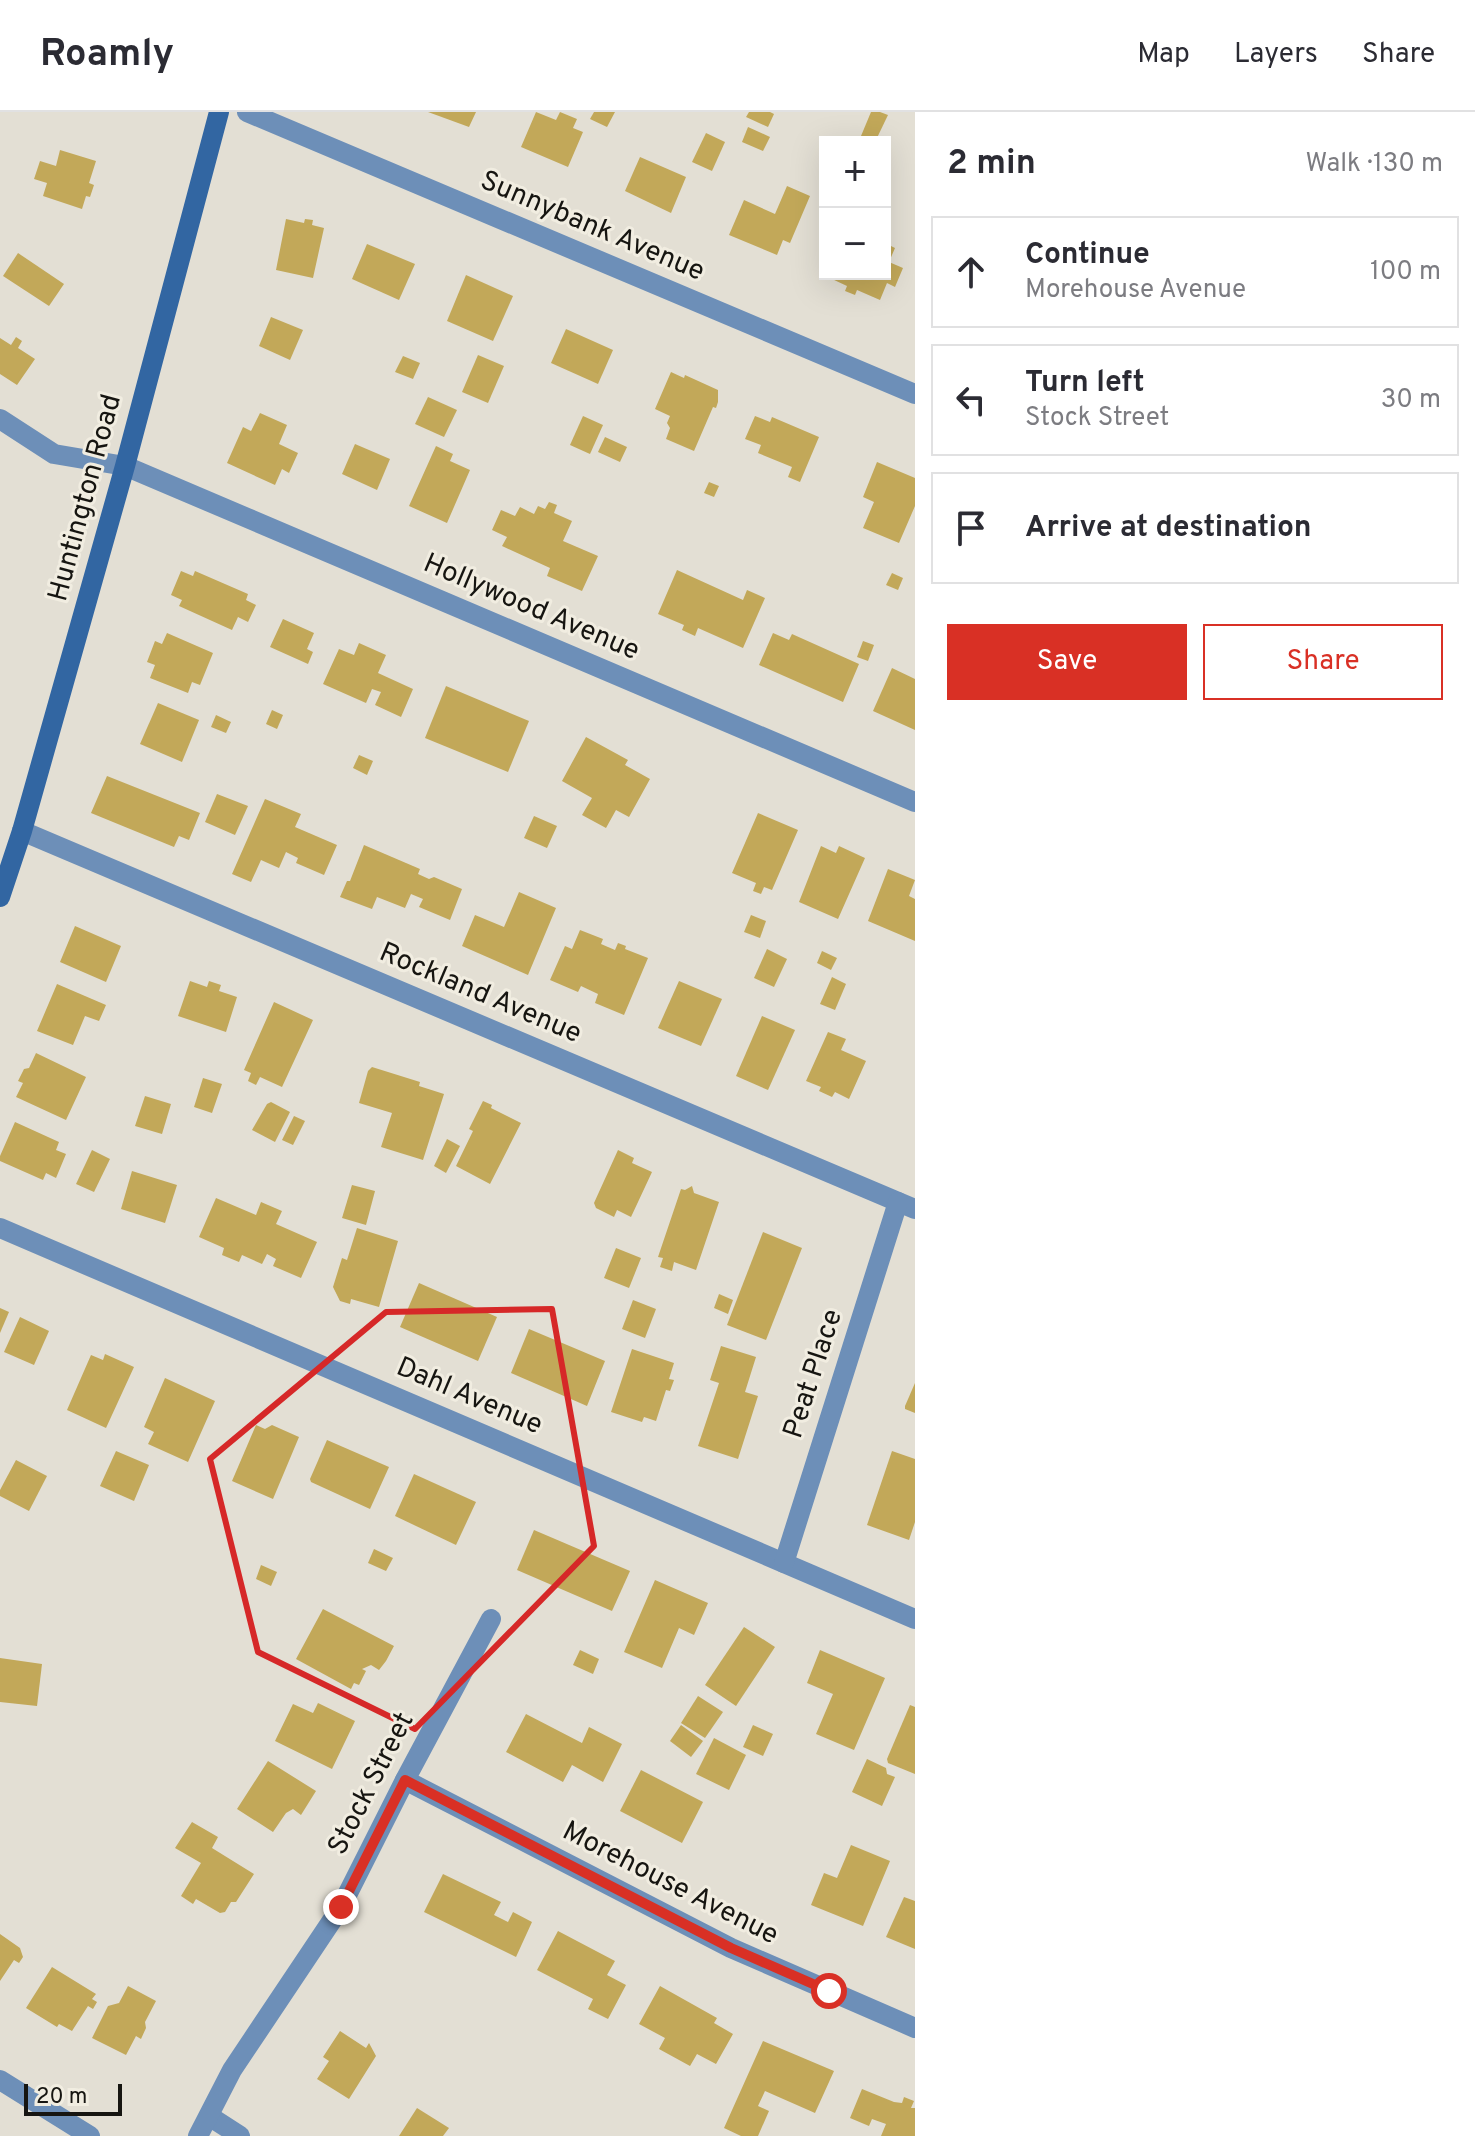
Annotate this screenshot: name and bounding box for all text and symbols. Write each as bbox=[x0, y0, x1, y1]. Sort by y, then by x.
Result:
text: Roamly bbox=[40, 31, 174, 80]
text: Map bbox=[1137, 37, 1190, 73]
text: Layers bbox=[1234, 37, 1318, 73]
text: Share bbox=[1362, 37, 1435, 73]
map controls bbox=[819, 136, 891, 280]
button: + bbox=[819, 136, 891, 208]
text: 2 min bbox=[947, 143, 1036, 186]
text: Walk · 130 m bbox=[1305, 148, 1443, 181]
street label: Sunnybank Avenue bbox=[474, 163, 710, 291]
button: − bbox=[819, 208, 891, 280]
text: Continue bbox=[1025, 237, 1150, 274]
icon: ahead bbox=[949, 250, 993, 294]
text: 100 m bbox=[1370, 256, 1441, 289]
text: Morehouse Avenue bbox=[1025, 274, 1246, 307]
text: Turn left bbox=[1025, 365, 1145, 402]
icon: left bbox=[949, 378, 993, 422]
text: 30 m bbox=[1381, 384, 1441, 417]
street label: Huntington Road bbox=[41, 390, 131, 606]
text: Stock Street bbox=[1025, 402, 1169, 435]
icon: arrive bbox=[949, 506, 993, 550]
text: Arrive at destination bbox=[1025, 510, 1311, 547]
street label: Hollywood Avenue bbox=[417, 546, 645, 670]
button: Save bbox=[947, 624, 1187, 700]
button: Share bbox=[1203, 624, 1443, 700]
street label: Rockland Avenue bbox=[373, 935, 587, 1053]
street label: Peat Place bbox=[776, 1305, 852, 1443]
street label: Dahl Avenue bbox=[390, 1350, 548, 1444]
street label: Stock Street bbox=[321, 1707, 423, 1861]
street label: Morehouse Avenue bbox=[556, 1814, 784, 1954]
route end bbox=[323, 1889, 359, 1925]
route start bbox=[811, 1973, 847, 2009]
scale bar bbox=[24, 2080, 122, 2116]
text: 20 m bbox=[36, 2084, 87, 2111]

